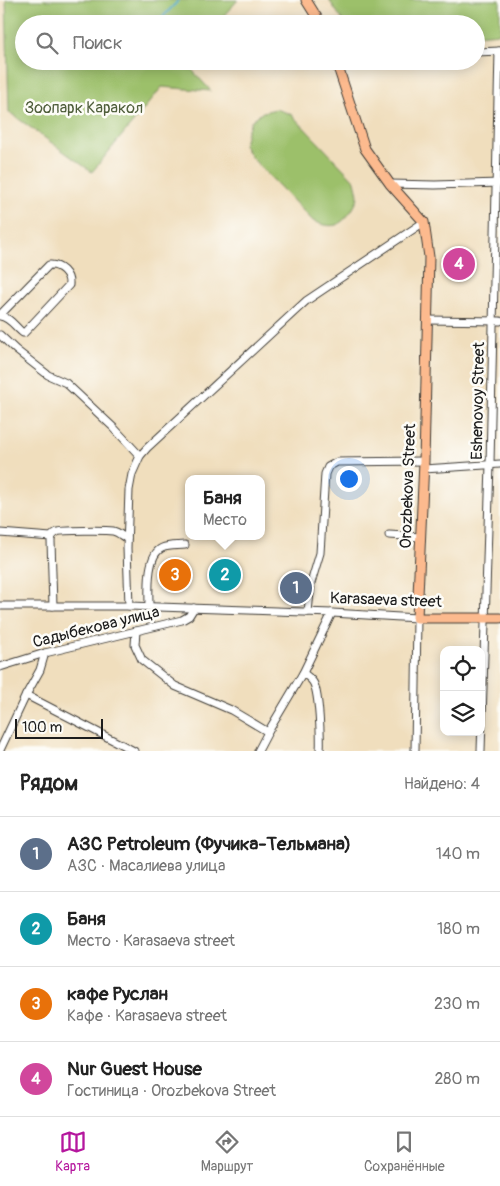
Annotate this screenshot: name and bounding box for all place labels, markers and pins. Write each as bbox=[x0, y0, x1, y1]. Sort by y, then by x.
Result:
pin: 4 bbox=[443, 245, 475, 283]
pin: 3 bbox=[159, 556, 191, 594]
pin: 2 bbox=[209, 556, 241, 594]
pin: 1 bbox=[280, 569, 312, 607]

